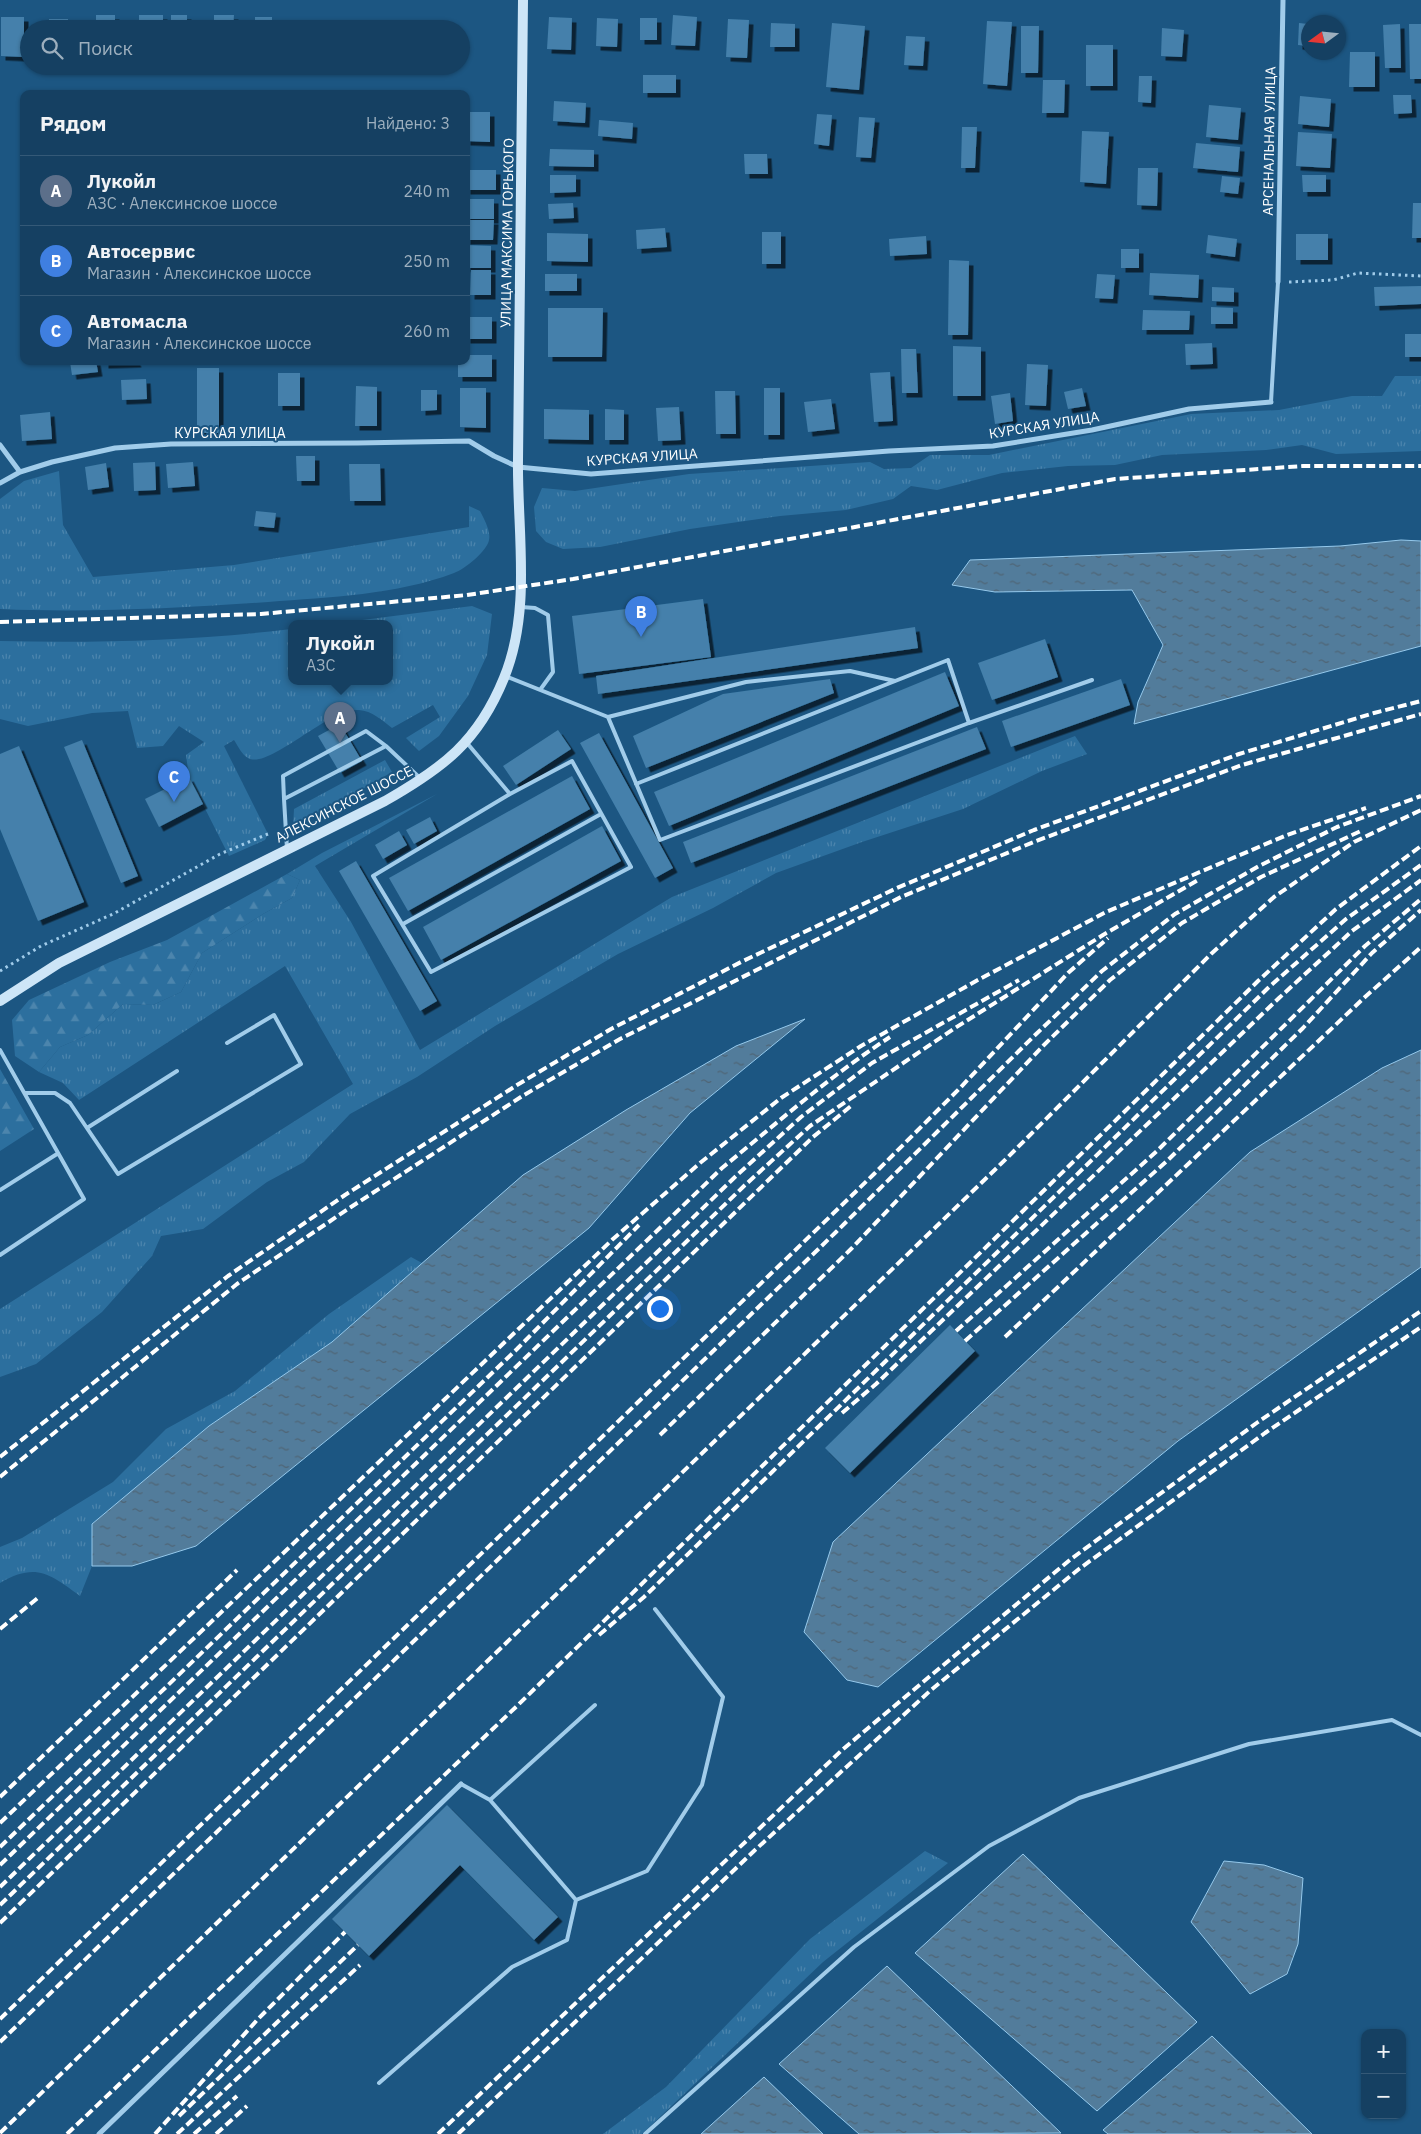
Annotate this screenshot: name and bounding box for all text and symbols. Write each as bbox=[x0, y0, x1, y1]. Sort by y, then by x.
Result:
north arrow bbox=[1301, 15, 1346, 60]
search box bbox=[20, 20, 470, 75]
icon: search bbox=[38, 34, 66, 62]
text: Поиск bbox=[78, 36, 133, 60]
street label: АРСЕНАЛЬНАЯ УЛИЦА bbox=[1259, 66, 1279, 216]
text: Рядом bbox=[40, 109, 107, 137]
text: Найдено: 3 bbox=[366, 113, 450, 133]
street label: УЛИЦА МАКСИМА ГОРЬКОГО bbox=[496, 138, 518, 328]
text: Лукойл bbox=[87, 169, 156, 193]
text: A bbox=[51, 181, 61, 201]
text: 240 m bbox=[403, 181, 450, 201]
text: АЗС · Алексинское шоссе bbox=[87, 193, 278, 213]
text: Автосервис bbox=[87, 239, 195, 263]
text: B bbox=[51, 251, 61, 271]
text: 250 m bbox=[403, 251, 450, 271]
text: Магазин · Алексинское шоссе bbox=[87, 263, 312, 283]
text: Автомасла bbox=[87, 309, 188, 333]
text: C bbox=[51, 321, 61, 341]
text: 260 m bbox=[403, 321, 450, 341]
text: Магазин · Алексинское шоссе bbox=[87, 333, 312, 353]
street label: КУРСКАЯ УЛИЦА bbox=[987, 407, 1101, 443]
street label: КУРСКАЯ УЛИЦА bbox=[174, 424, 286, 442]
street label: КУРСКАЯ УЛИЦА bbox=[586, 444, 698, 470]
pin: B bbox=[625, 596, 657, 637]
popup bbox=[288, 620, 393, 685]
text: Лукойл bbox=[306, 631, 375, 655]
text: АЗС bbox=[306, 655, 336, 675]
pin: A bbox=[324, 702, 356, 743]
pin: C bbox=[158, 761, 190, 802]
street label: АЛЕКСИНСКОЕ ШОССЕ bbox=[272, 762, 416, 846]
your location bbox=[647, 1296, 673, 1322]
map controls bbox=[1361, 2029, 1406, 2119]
button: + bbox=[1361, 2029, 1406, 2074]
button: − bbox=[1361, 2074, 1406, 2119]

